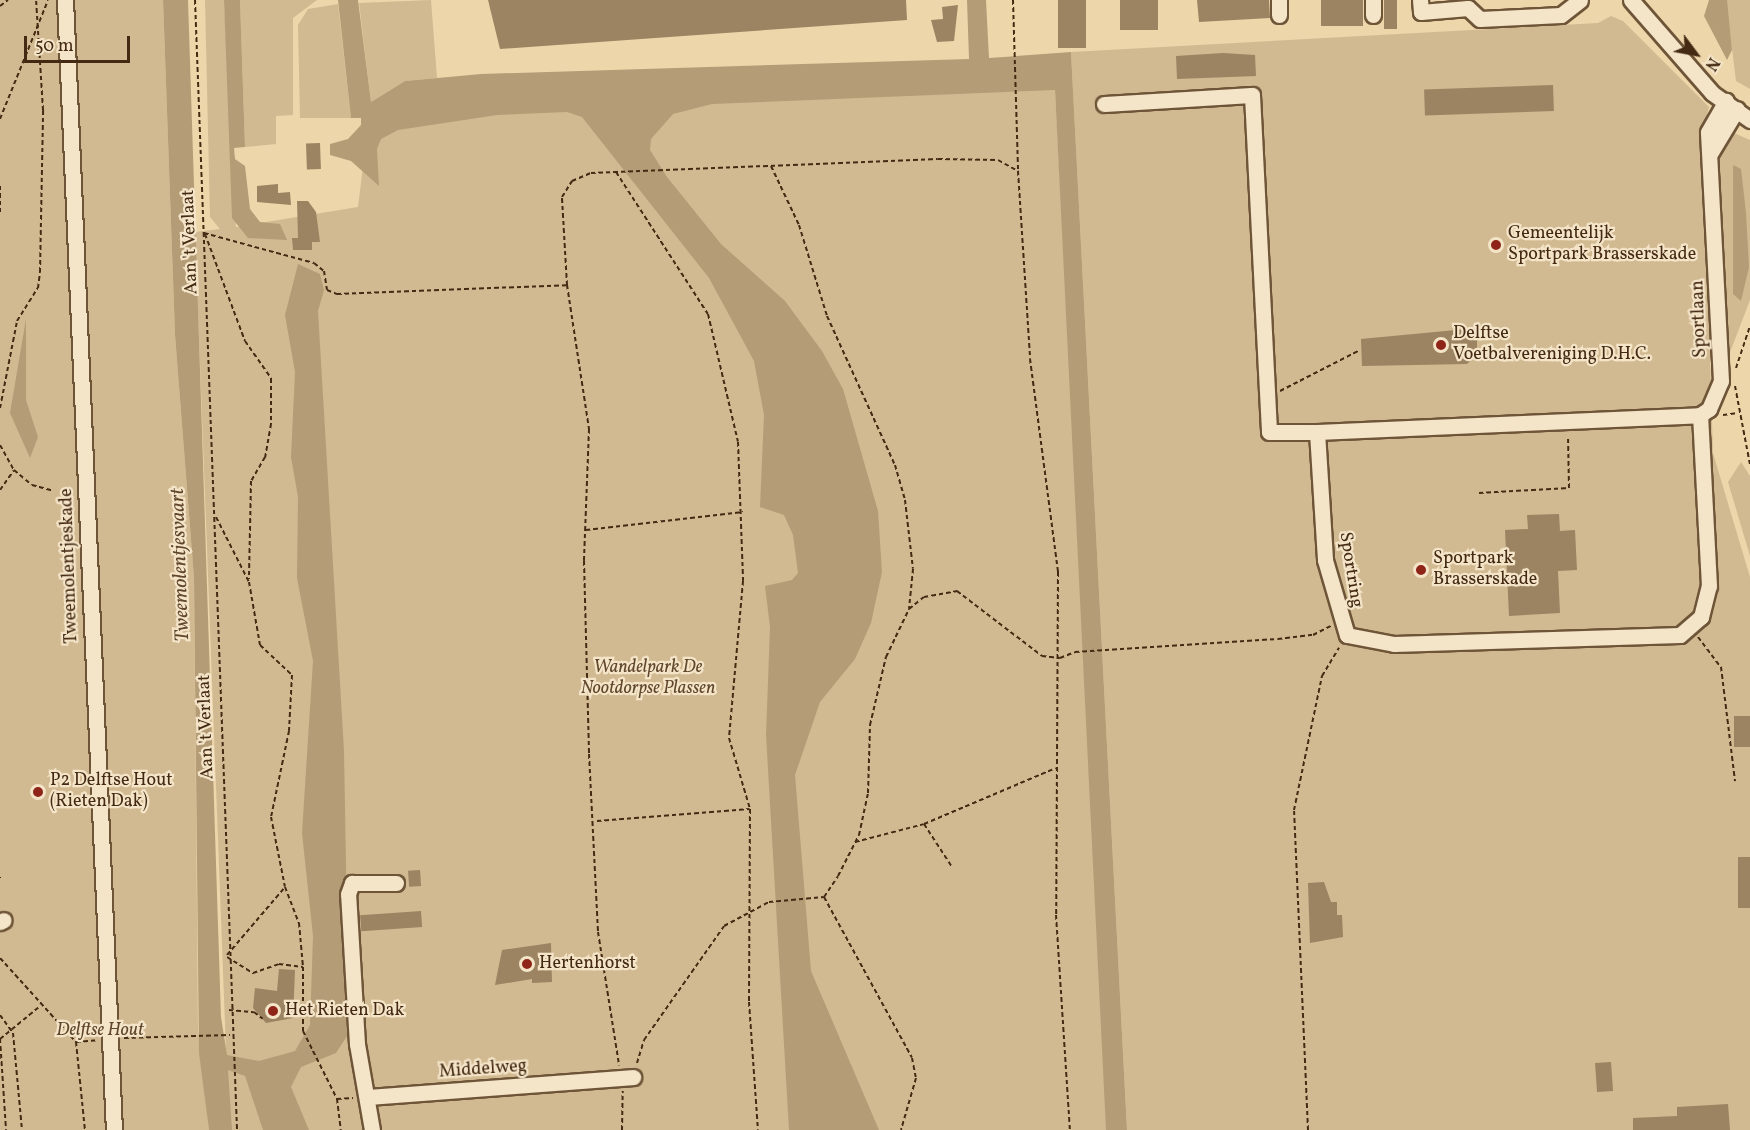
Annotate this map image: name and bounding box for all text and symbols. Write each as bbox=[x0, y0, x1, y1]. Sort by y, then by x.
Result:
scale bar bbox=[27, 24, 134, 62]
north arrow bbox=[1666, 24, 1726, 84]
text: 50 m bbox=[35, 34, 74, 59]
text: N bbox=[1699, 53, 1724, 74]
street label: Aan 't Verlaat bbox=[178, 189, 204, 295]
place label: Gemeentelijk Sportpark Brasserskade bbox=[1508, 224, 1696, 266]
marker: Gemeentelijk Sportpark Brasserskade bbox=[1489, 238, 1503, 252]
street label: Sportlaan bbox=[1688, 280, 1712, 358]
place label: Delftse Voetbalvereniging D.H.C. bbox=[1453, 324, 1651, 366]
marker: Delftse Voetbalvereniging D.H.C. bbox=[1434, 338, 1448, 352]
street label: Tweemolentjeskade bbox=[56, 488, 84, 644]
water label: Tweemolentjesvaart bbox=[166, 488, 196, 642]
street label: Sportring bbox=[1333, 530, 1367, 610]
place label: Sportpark Brasserskade bbox=[1433, 549, 1537, 592]
marker: Sportpark Brasserskade bbox=[1414, 563, 1428, 577]
park label: Wandelpark De Nootdorpse Plassen bbox=[581, 658, 715, 700]
street label: Aan 't Verlaat bbox=[194, 674, 220, 780]
place label: P2 Delftse Hout (Rieten Dak) bbox=[50, 771, 173, 814]
marker: P2 Delftse Hout (Rieten Dak) bbox=[31, 785, 45, 799]
place label: Hertenhorst bbox=[539, 953, 636, 975]
marker: Hertenhorst bbox=[520, 957, 534, 971]
place label: Het Rieten Dak bbox=[285, 1000, 404, 1022]
marker: Het Rieten Dak bbox=[266, 1004, 280, 1018]
park label: Delftse Hout bbox=[56, 1020, 144, 1042]
street label: Middelweg bbox=[438, 1056, 528, 1084]

